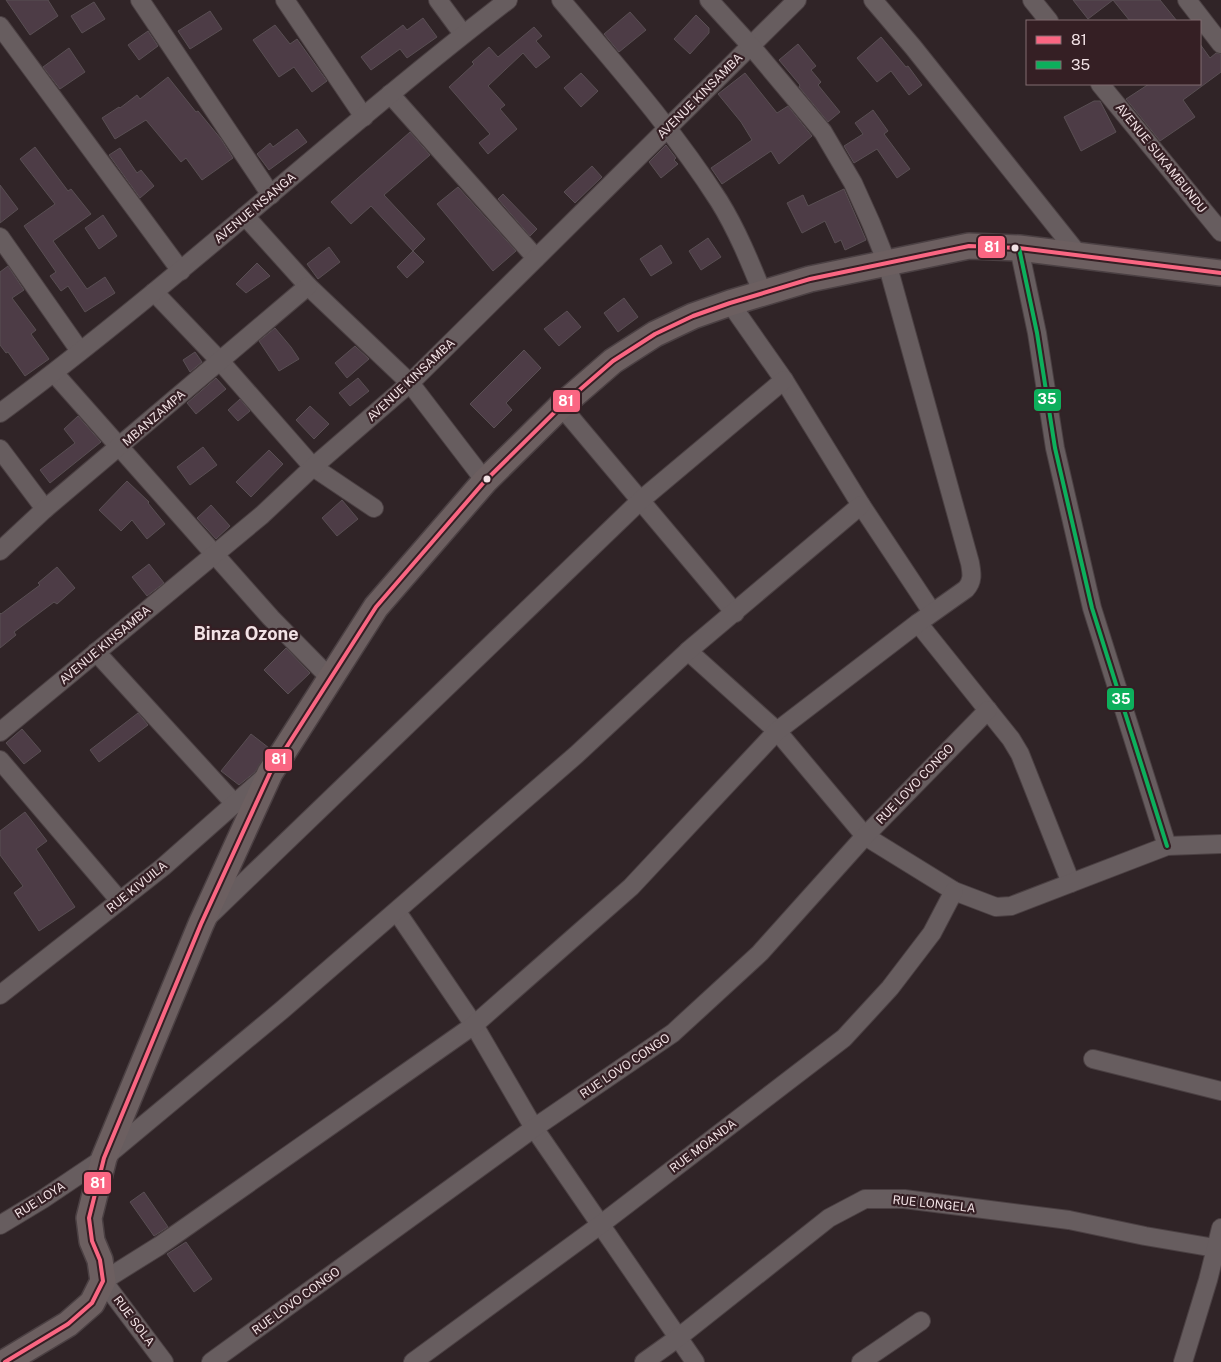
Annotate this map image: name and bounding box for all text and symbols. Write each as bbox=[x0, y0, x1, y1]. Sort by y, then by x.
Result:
legend bbox=[1026, 20, 1201, 85]
text: 81 bbox=[1071, 31, 1087, 48]
street label: AVENUE KINSAMBA bbox=[655, 50, 746, 141]
text: 35 bbox=[1071, 56, 1090, 73]
street label: AVENUE SUKAMBUNDU bbox=[1113, 100, 1209, 216]
street label: AVENUE NSANGA bbox=[211, 169, 299, 246]
line badge: 81 bbox=[977, 235, 1006, 259]
text: 81 bbox=[984, 239, 1000, 255]
unlabelled marker bbox=[1010, 243, 1020, 253]
street label: AVENUE KINSAMBA bbox=[364, 335, 458, 424]
street label: MBANZAMPA bbox=[120, 387, 189, 449]
line badge: 35 bbox=[1033, 388, 1062, 412]
line badge: 81 bbox=[552, 389, 581, 413]
text: 35 bbox=[1038, 391, 1056, 407]
text: 81 bbox=[558, 393, 574, 409]
unlabelled marker bbox=[482, 474, 492, 484]
street label: AVENUE KINSAMBA bbox=[57, 602, 154, 687]
district label: Binza Ozone bbox=[193, 623, 299, 644]
line badge: 35 bbox=[1106, 687, 1135, 711]
text: 35 bbox=[1112, 691, 1130, 707]
street label: RUE LOVO CONGO bbox=[873, 741, 957, 827]
line badge: 81 bbox=[264, 748, 293, 772]
text: 81 bbox=[271, 751, 287, 767]
street label: RUE KIVUILA bbox=[104, 858, 170, 916]
street label: RUE LOVO CONGO bbox=[577, 1031, 673, 1101]
street label: RUE MOANDA bbox=[667, 1116, 739, 1176]
line badge: 81 bbox=[83, 1171, 112, 1195]
text: 81 bbox=[90, 1175, 106, 1191]
street label: RUE LOYA bbox=[12, 1179, 68, 1221]
street label: RUE LONGELA bbox=[892, 1193, 977, 1215]
street label: RUE LOVO CONGO bbox=[249, 1264, 343, 1338]
street label: RUE SOLA bbox=[111, 1293, 158, 1349]

